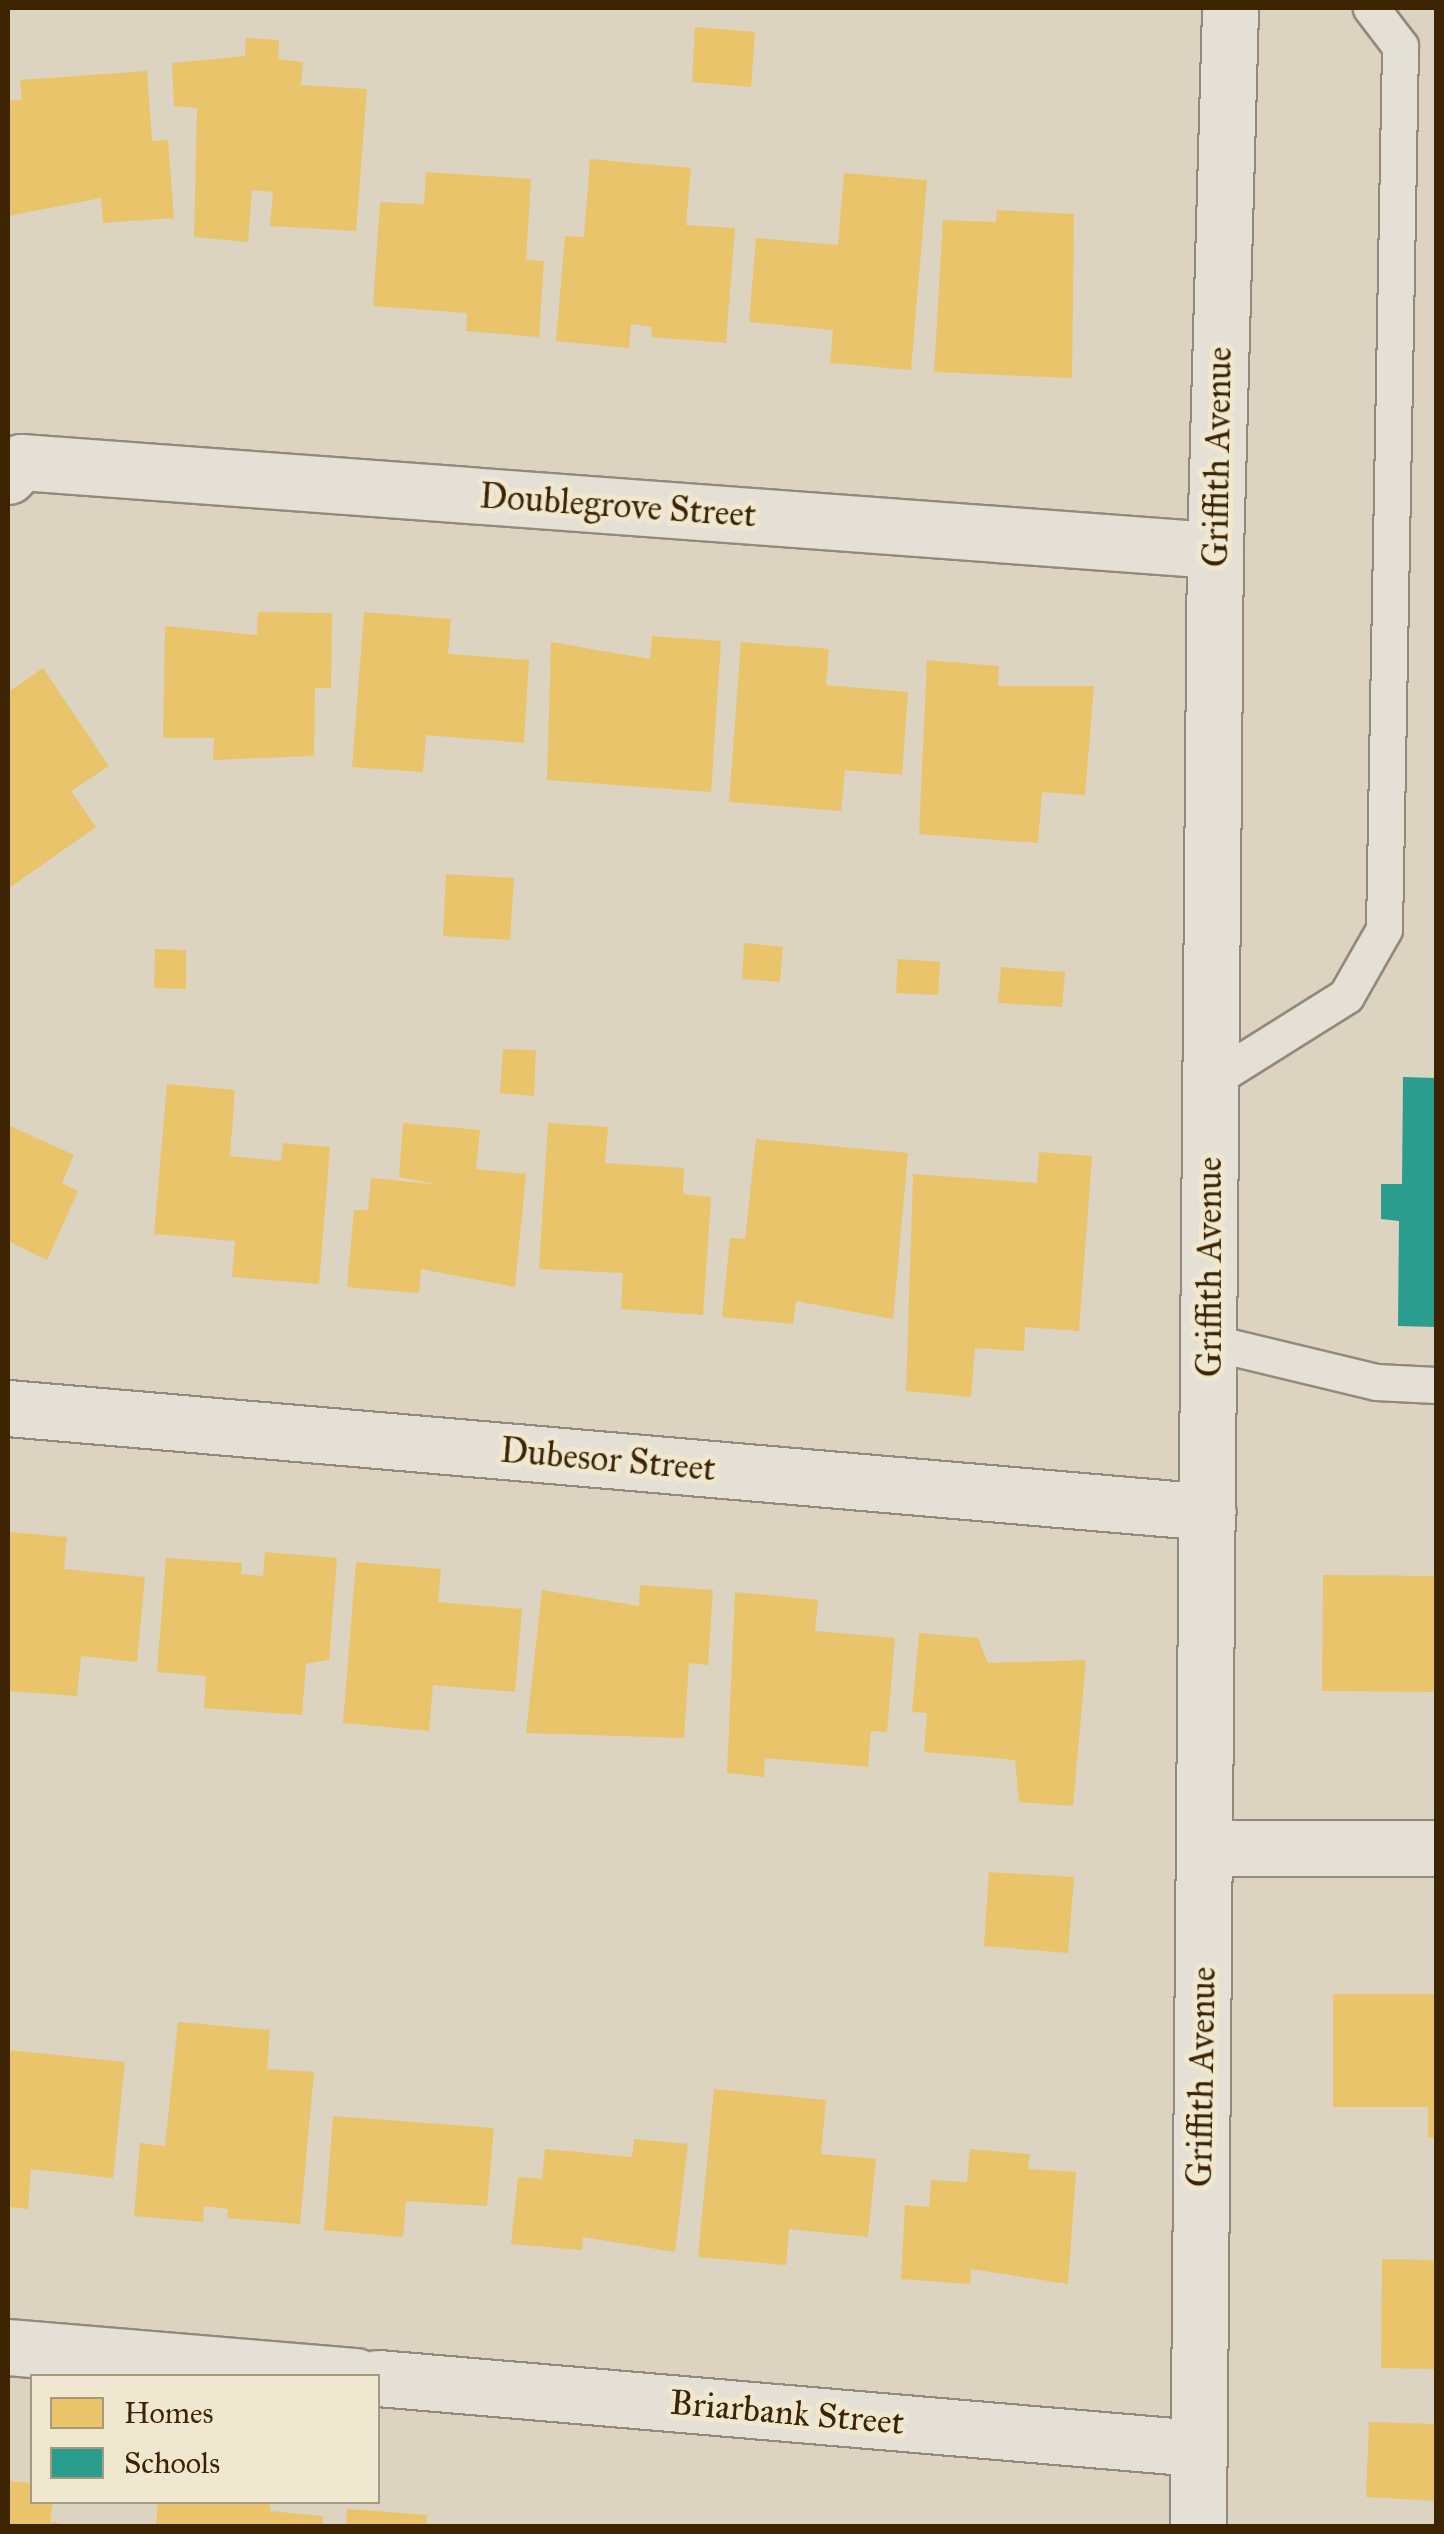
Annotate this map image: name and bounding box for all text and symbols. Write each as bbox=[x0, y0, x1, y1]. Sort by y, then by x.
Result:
street label: Griffith Avenue bbox=[1195, 346, 1241, 568]
street label: Doublegrove Street bbox=[478, 475, 758, 537]
street label: Griffith Avenue bbox=[1189, 1157, 1231, 1377]
street label: Dubesor Street bbox=[499, 1430, 717, 1490]
street label: Griffith Avenue bbox=[1179, 1966, 1225, 2188]
legend bbox=[30, 2374, 380, 2504]
street label: Briarbank Street bbox=[668, 2382, 906, 2444]
text: Homes bbox=[124, 2395, 213, 2431]
text: Schools bbox=[124, 2445, 220, 2481]

